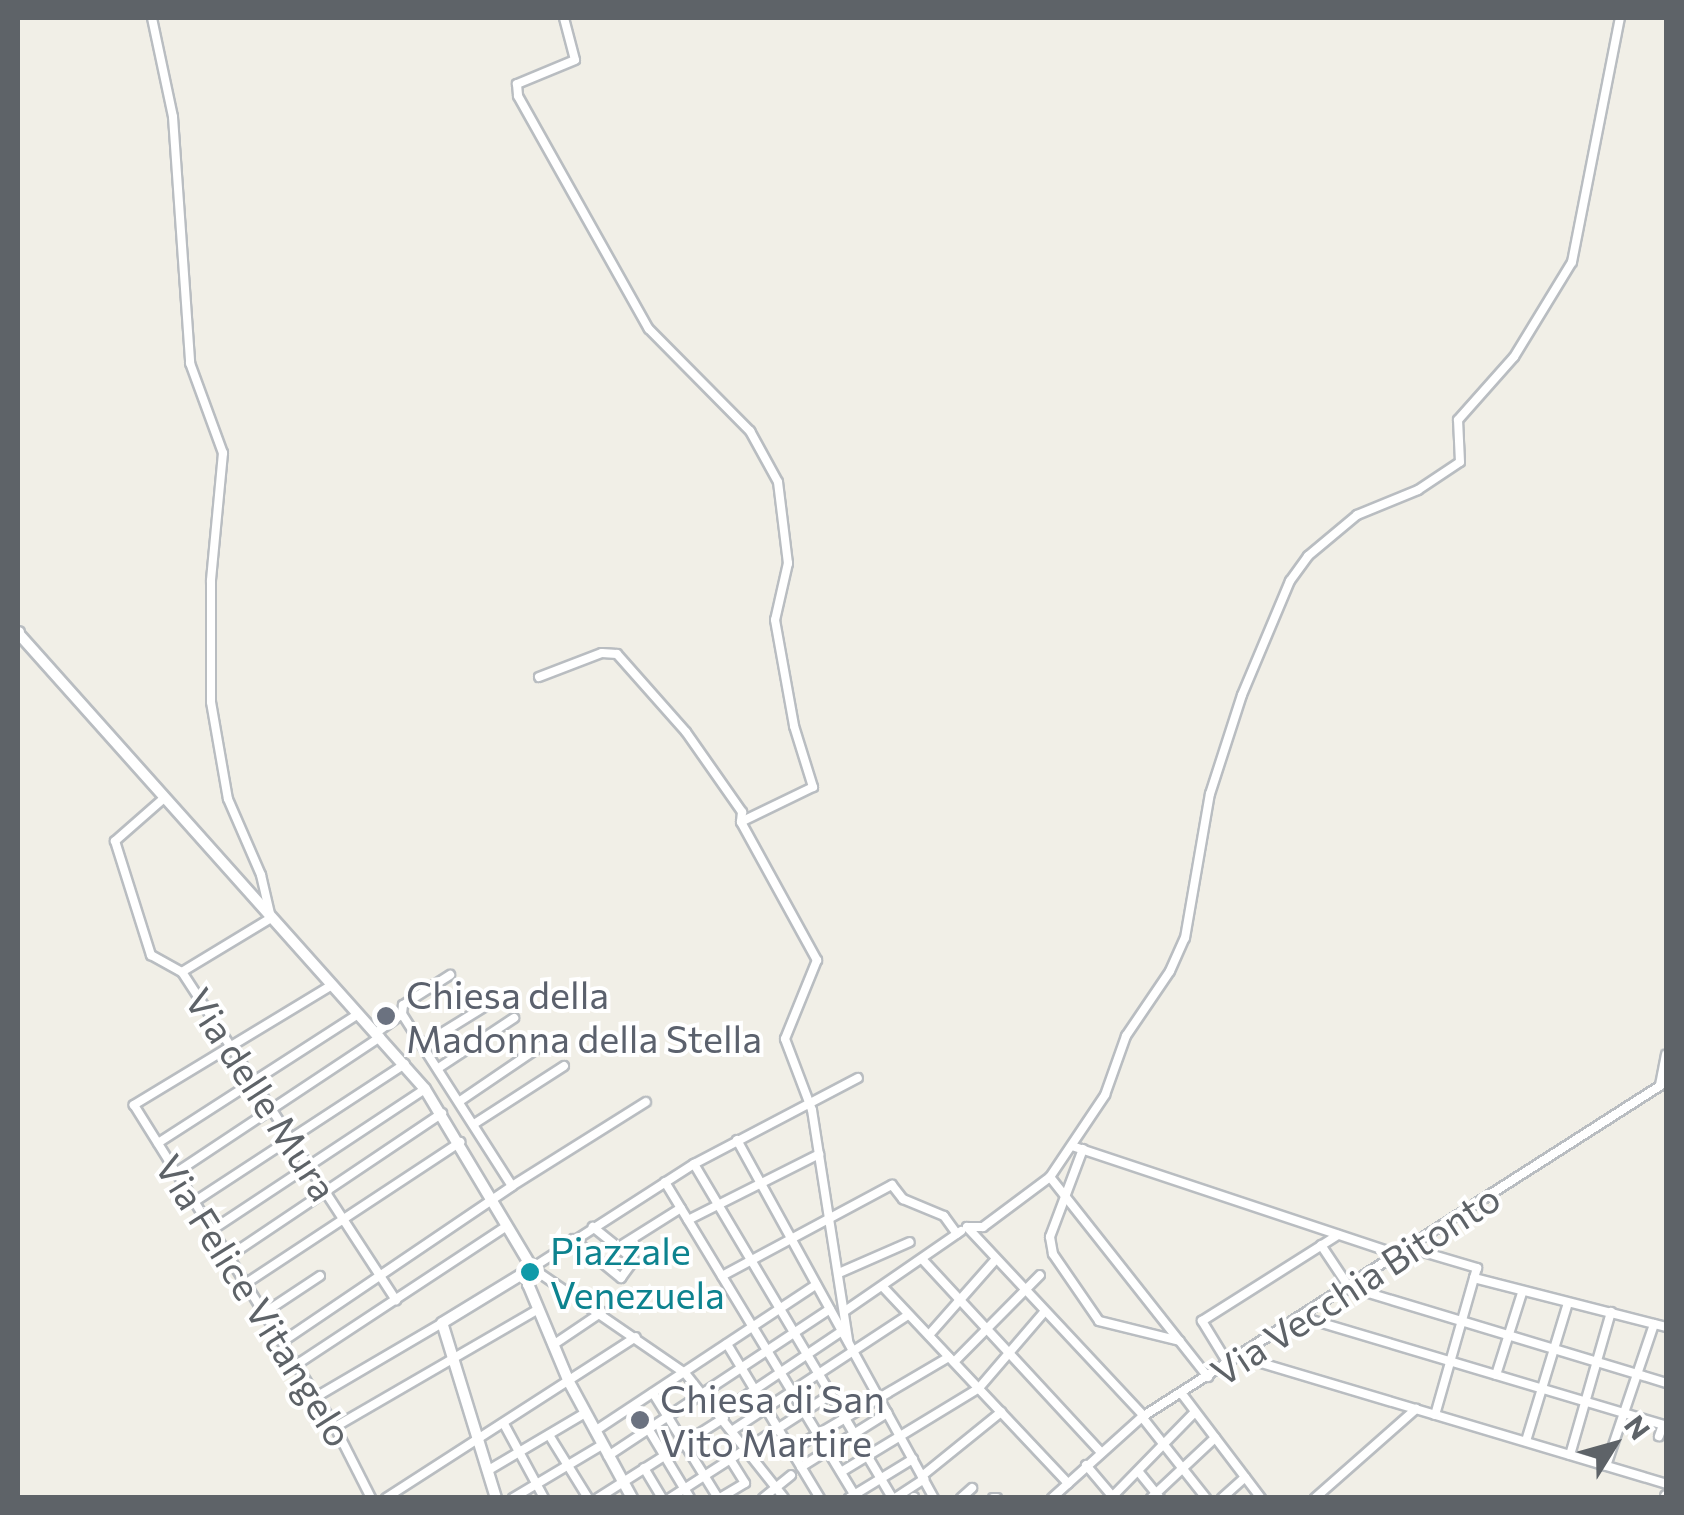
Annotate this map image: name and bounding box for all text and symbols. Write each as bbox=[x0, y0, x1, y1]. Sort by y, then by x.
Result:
place label: Chiesa della Madonna della Stella bbox=[406, 971, 762, 1060]
street label: Via delle Mura bbox=[176, 979, 348, 1209]
marker: Chiesa della Madonna della Stella bbox=[375, 1005, 397, 1027]
street label: Via Felice Vitangelo bbox=[147, 1146, 363, 1454]
street label: Via Vecchia Bitonto bbox=[1202, 1174, 1508, 1394]
place label: Piazzale Venezuela bbox=[550, 1227, 725, 1316]
marker: Piazzale Venezuela bbox=[519, 1261, 541, 1283]
place label: Chiesa di San Vito Martire bbox=[660, 1375, 885, 1465]
north arrow bbox=[1564, 1395, 1664, 1495]
text: N bbox=[1618, 1408, 1658, 1446]
marker: Chiesa di San Vito Martire bbox=[629, 1409, 651, 1431]

